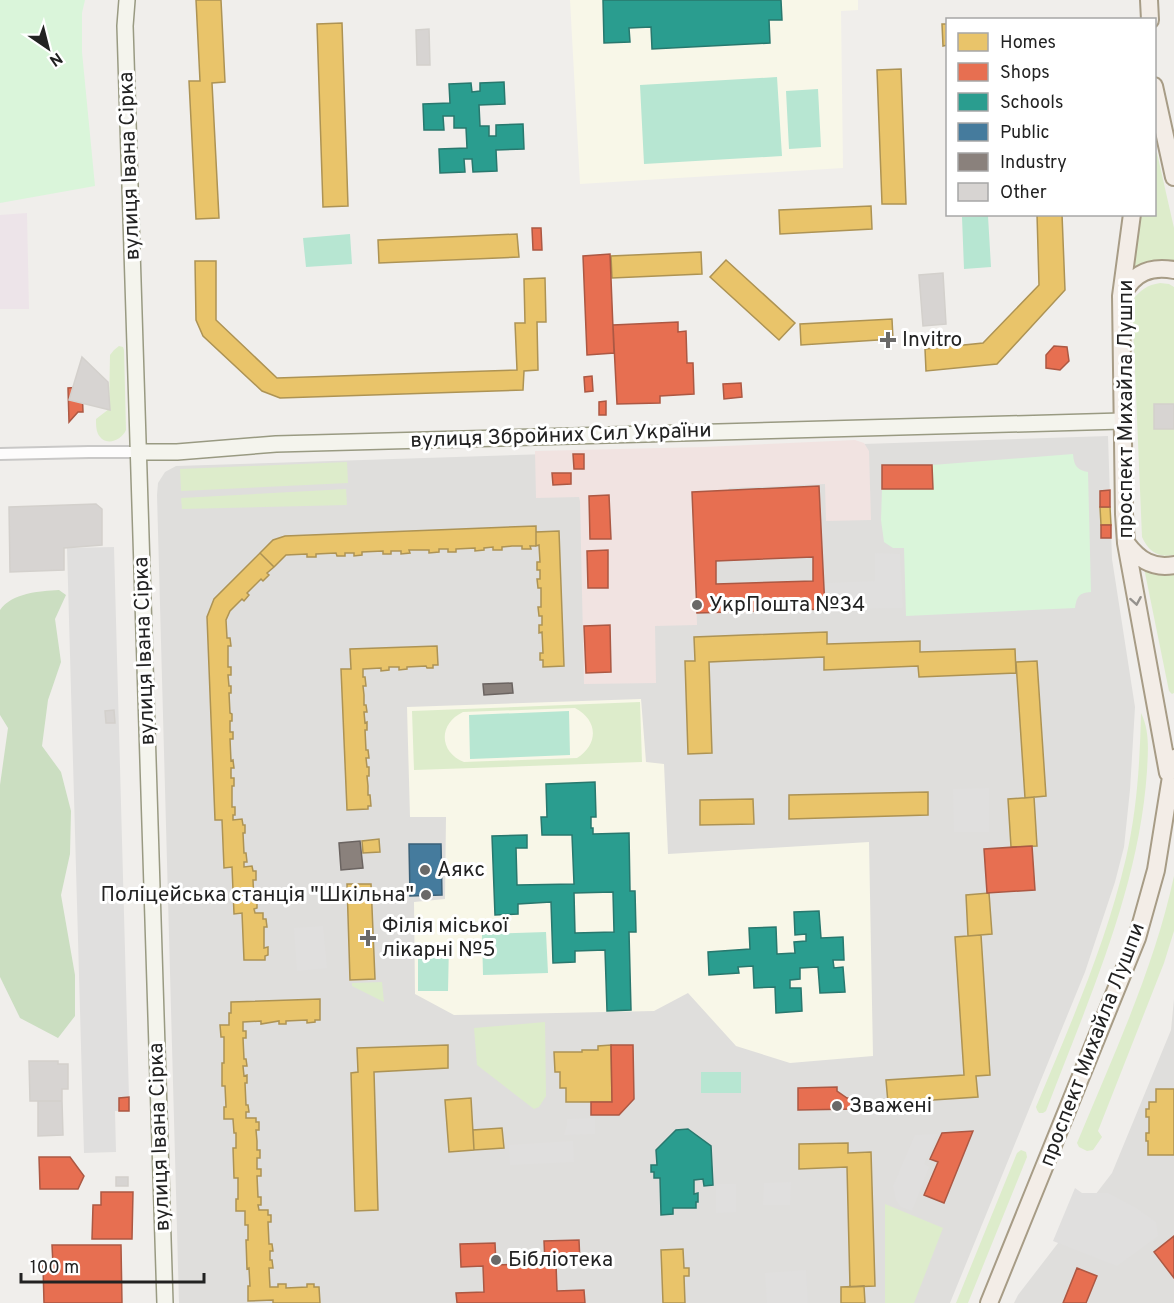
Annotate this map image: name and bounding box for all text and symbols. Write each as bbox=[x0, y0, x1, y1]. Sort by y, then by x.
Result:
north arrow bbox=[18, 18, 78, 78]
legend bbox=[946, 18, 1156, 216]
text: Homes bbox=[1000, 32, 1056, 55]
text: N bbox=[45, 47, 66, 70]
text: Shops bbox=[1000, 62, 1050, 85]
street label: вулиця Івана Сірка bbox=[113, 71, 147, 261]
text: Schools bbox=[1000, 92, 1063, 115]
text: Public bbox=[1000, 122, 1050, 145]
text: Industry bbox=[1000, 152, 1067, 175]
text: Other bbox=[1000, 182, 1047, 205]
street label: проспект Михайла Лушпи bbox=[1113, 280, 1140, 538]
place label: Invitro bbox=[902, 327, 962, 354]
marker: Invitro bbox=[879, 331, 897, 349]
street label: вулиця Збройних Сил України bbox=[410, 417, 712, 455]
street label: вулиця Івана Сірка bbox=[128, 556, 162, 746]
place label: УкрПошта №34 bbox=[709, 592, 865, 619]
one-way arrow bbox=[1129, 595, 1142, 605]
marker: УкрПошта №34 bbox=[690, 598, 704, 612]
place label: Аякс bbox=[437, 857, 485, 884]
marker: Аякс bbox=[418, 863, 432, 877]
place label: Поліцейська станція "Шкільна" bbox=[100, 882, 414, 909]
marker: Поліцейська станція "Шкільна" bbox=[419, 888, 433, 902]
place label: Філія міської лікарні №5 bbox=[382, 913, 509, 964]
street label: проспект Михайла Лушпи bbox=[1034, 919, 1152, 1171]
marker: Філія міської лікарні №5 bbox=[359, 929, 377, 947]
street label: вулиця Івана Сірка bbox=[143, 1042, 177, 1232]
place label: Зважені bbox=[849, 1093, 932, 1120]
marker: Зважені bbox=[830, 1099, 844, 1113]
scale bar bbox=[21, 1246, 204, 1284]
place label: Бібліотека bbox=[508, 1247, 613, 1274]
marker: Бібліотека bbox=[489, 1253, 503, 1267]
text: 100 m bbox=[30, 1257, 79, 1280]

